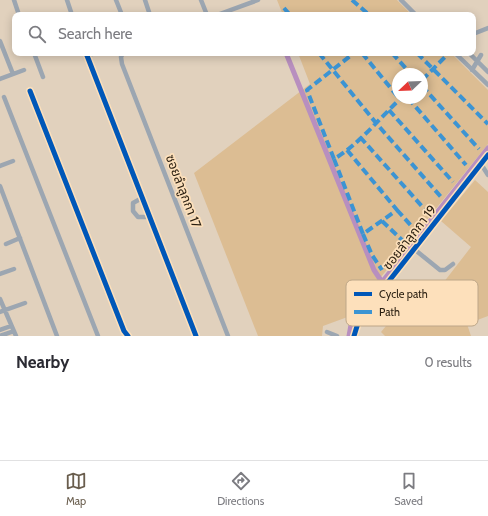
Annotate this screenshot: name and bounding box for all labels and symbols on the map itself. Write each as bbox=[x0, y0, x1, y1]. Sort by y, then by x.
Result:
north arrow bbox=[392, 68, 428, 104]
street label: ซอยลำลูกกา 17 bbox=[163, 152, 205, 230]
street label: ซอยลำลูกกา 19 bbox=[379, 201, 439, 273]
legend bbox=[346, 280, 478, 326]
text: Cycle path bbox=[379, 287, 428, 301]
text: Path bbox=[379, 305, 400, 319]

